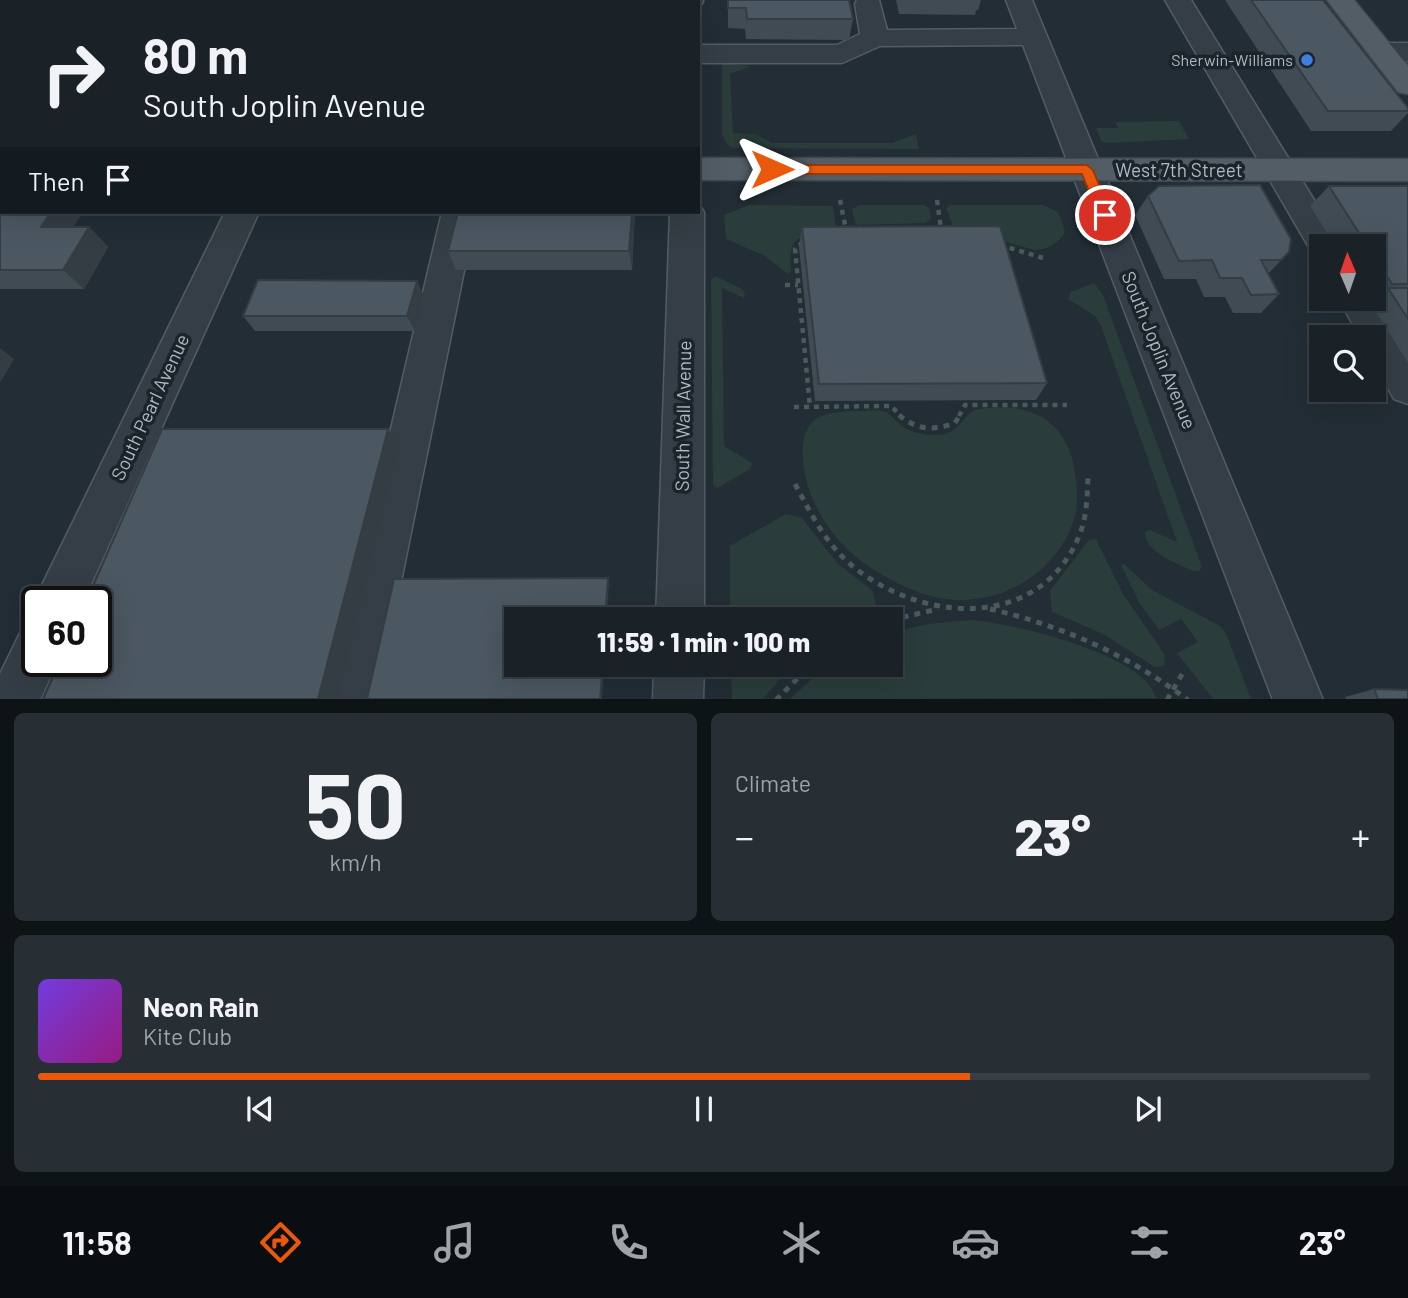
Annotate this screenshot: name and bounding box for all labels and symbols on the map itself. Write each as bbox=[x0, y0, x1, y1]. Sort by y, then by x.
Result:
place label: Sherwin-Williams bbox=[1171, 50, 1293, 69]
marker: Sherwin-Williams bbox=[1299, 52, 1315, 68]
position arrow bbox=[735, 132, 809, 206]
street label: West 7th Street bbox=[1115, 158, 1243, 181]
pin bbox=[1075, 185, 1135, 245]
north arrow bbox=[1309, 234, 1386, 312]
street label: South Joplin Avenue bbox=[1117, 268, 1202, 432]
street label: South Pearl Avenue bbox=[106, 330, 194, 484]
street label: South Wall Avenue bbox=[670, 340, 695, 492]
speed limit sign: 60 bbox=[21, 586, 112, 677]

